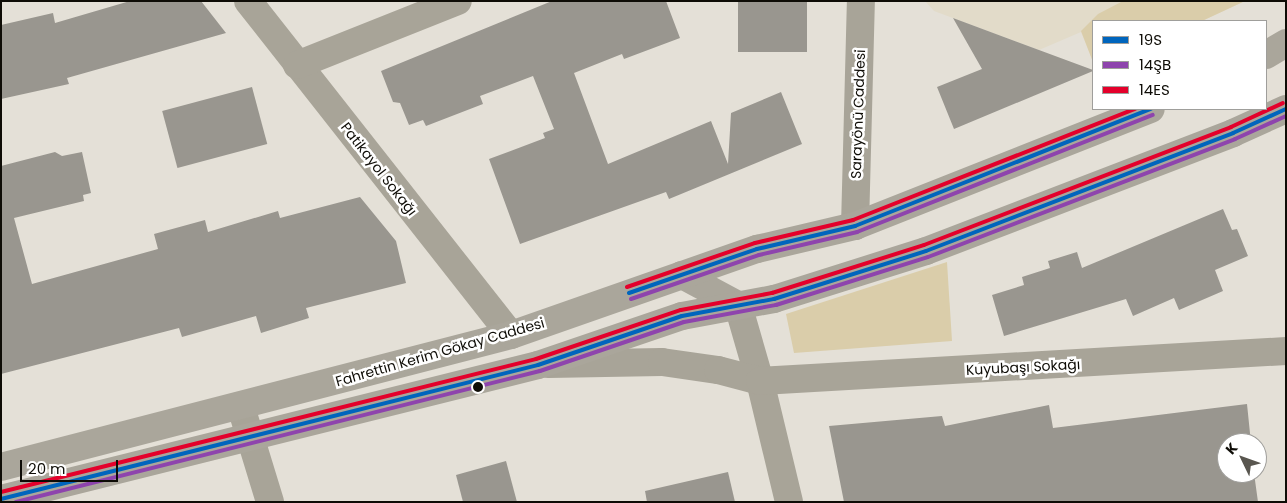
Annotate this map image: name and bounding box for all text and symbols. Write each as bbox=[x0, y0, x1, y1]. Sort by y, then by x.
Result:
legend bbox=[1092, 20, 1267, 110]
text: 19S bbox=[1139, 29, 1162, 50]
street label: Sarayönü Caddesi bbox=[847, 49, 869, 179]
text: 14ŞB bbox=[1139, 54, 1171, 75]
text: 14ES bbox=[1139, 79, 1170, 100]
street label: Patikayol Sokağı bbox=[337, 119, 421, 219]
street label: Fahrettin Kerim Gökay Caddesi bbox=[334, 314, 546, 390]
street label: Kuyubaşı Sokağı bbox=[965, 356, 1081, 378]
unlabelled marker bbox=[473, 382, 483, 392]
north arrow bbox=[1217, 433, 1267, 483]
text: K bbox=[1221, 438, 1242, 459]
scale bar bbox=[22, 450, 120, 482]
text: 20 m bbox=[28, 458, 66, 479]

